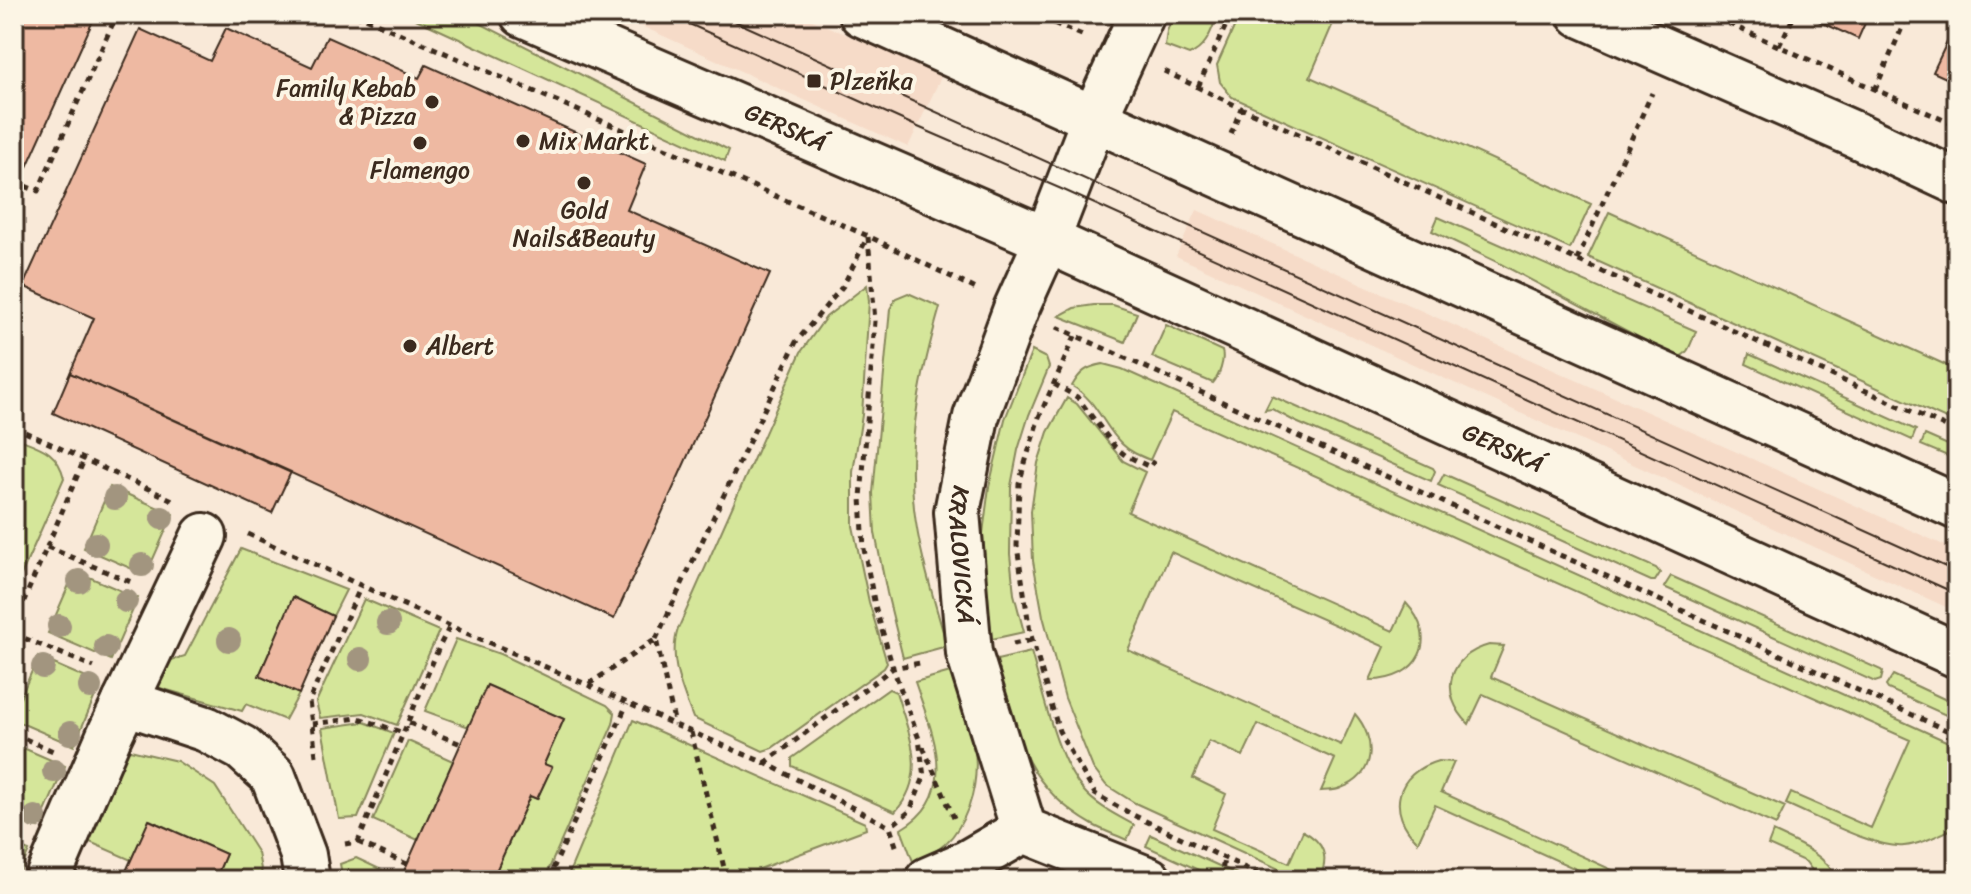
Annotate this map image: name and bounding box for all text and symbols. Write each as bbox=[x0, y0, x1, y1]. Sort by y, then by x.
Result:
place label: Plzeňka bbox=[830, 60, 914, 102]
place label: Family Kebab & Pizza bbox=[276, 67, 417, 137]
marker: Plzeňka bbox=[805, 72, 823, 90]
street label: GERSKÁ bbox=[738, 91, 836, 165]
marker: Family Kebab & Pizza bbox=[423, 93, 441, 111]
place label: Mix Markt bbox=[539, 120, 649, 162]
marker: Mix Markt bbox=[514, 132, 532, 150]
marker: Flamengo bbox=[411, 134, 429, 152]
place label: Flamengo bbox=[370, 149, 470, 191]
marker: Gold Nails&Beauty bbox=[575, 174, 593, 192]
place label: Gold Nails&Beauty bbox=[513, 189, 656, 259]
place label: Albert bbox=[425, 325, 494, 367]
marker: Albert bbox=[401, 337, 419, 355]
street label: GERSKÁ bbox=[1455, 411, 1554, 486]
street label: KRALOVICKÁ bbox=[936, 482, 988, 629]

